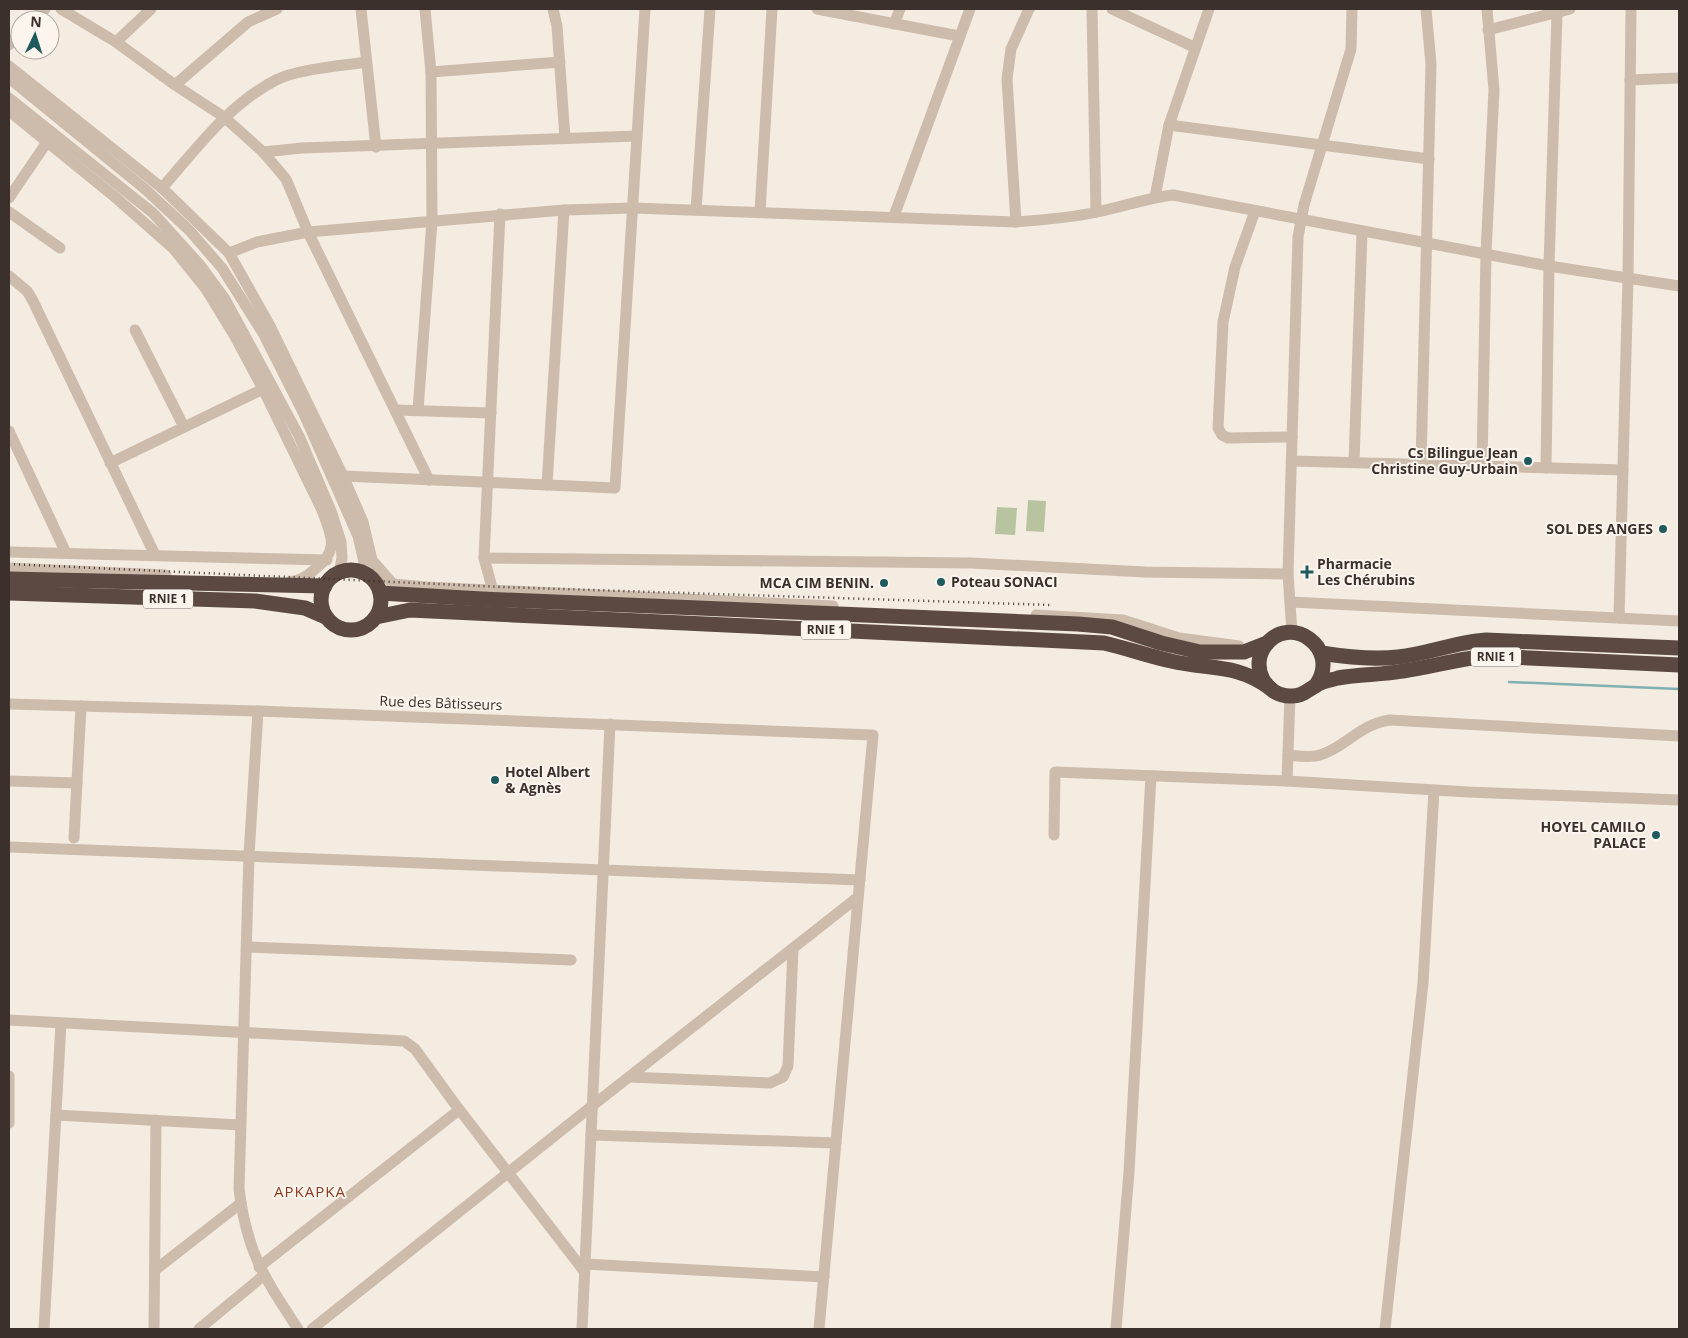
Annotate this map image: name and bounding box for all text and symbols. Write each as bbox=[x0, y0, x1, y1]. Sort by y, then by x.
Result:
north arrow bbox=[10, 10, 60, 60]
text: N bbox=[30, 12, 42, 31]
place label: Cs Bilingue Jean Christine Guy-Urbain bbox=[1371, 443, 1518, 478]
marker: Cs Bilingue Jean Christine Guy-Urbain bbox=[1522, 455, 1534, 467]
place label: SOL DES ANGES bbox=[1546, 519, 1653, 538]
marker: SOL DES ANGES bbox=[1657, 523, 1669, 535]
place label: Pharmacie Les Chérubins bbox=[1317, 554, 1415, 589]
marker: Pharmacie Les Chérubins bbox=[1301, 566, 1313, 578]
place label: Poteau SONACI bbox=[951, 572, 1058, 591]
place label: MCA CIM BENIN. bbox=[760, 573, 874, 592]
marker: Poteau SONACI bbox=[935, 576, 947, 588]
marker: MCA CIM BENIN. bbox=[878, 577, 890, 589]
road number: RNIE 1 bbox=[143, 590, 193, 608]
road number: RNIE 1 bbox=[801, 620, 851, 640]
road number: RNIE 1 bbox=[1471, 648, 1521, 666]
street label: Rue des Bâtisseurs bbox=[379, 691, 503, 714]
place label: Hotel Albert & Agnès bbox=[505, 762, 590, 797]
marker: Hotel Albert & Agnès bbox=[489, 774, 501, 786]
place label: HOYEL CAMILO PALACE bbox=[1541, 817, 1646, 852]
marker: HOYEL CAMILO PALACE bbox=[1650, 829, 1662, 841]
district label: APKAPKA bbox=[274, 1181, 346, 1201]

